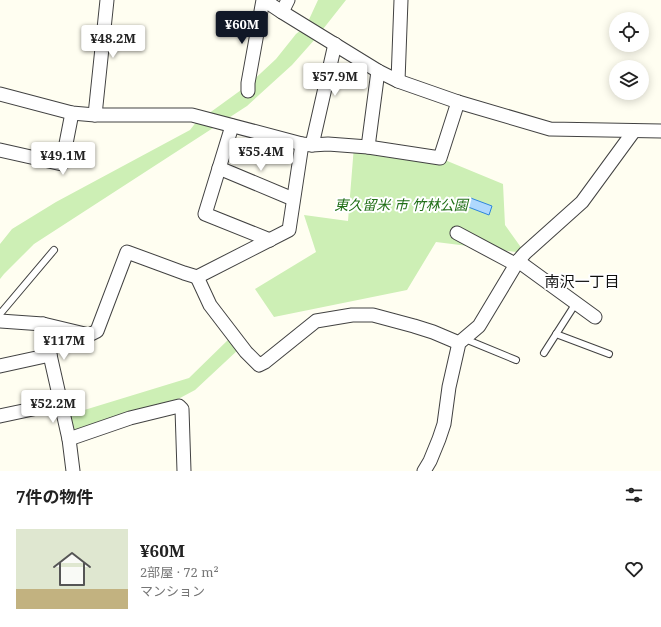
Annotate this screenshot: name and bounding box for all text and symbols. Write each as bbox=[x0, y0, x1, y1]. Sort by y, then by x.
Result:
pin: ¥60M bbox=[218, 11, 266, 45]
map controls bbox=[609, 12, 649, 100]
button: locate bbox=[609, 12, 649, 52]
text: ¥60M bbox=[225, 15, 259, 33]
pin: ¥48.2M bbox=[80, 25, 146, 59]
text: ¥48.2M bbox=[90, 29, 136, 47]
button: layers bbox=[609, 60, 649, 100]
pin: ¥57.9M bbox=[302, 63, 368, 97]
text: ¥57.9M bbox=[312, 67, 358, 85]
pin: ¥55.4M bbox=[228, 138, 294, 172]
pin: ¥49.1M bbox=[30, 142, 96, 176]
text: ¥55.4M bbox=[238, 142, 284, 160]
text: ¥49.1M bbox=[40, 146, 86, 164]
park label: 東久留米 市 竹林公園 bbox=[334, 195, 470, 214]
district label: 南沢一丁目 bbox=[544, 271, 620, 291]
pin: ¥117M bbox=[36, 327, 92, 361]
text: ¥117M bbox=[43, 331, 85, 349]
pin: ¥52.2M bbox=[20, 390, 86, 424]
text: ¥52.2M bbox=[30, 394, 76, 412]
icon: filters bbox=[623, 484, 645, 506]
text: 7件の物件 bbox=[16, 485, 94, 508]
text: ¥60M bbox=[140, 539, 185, 562]
icon: home bbox=[48, 545, 96, 593]
icon: heart bbox=[623, 558, 645, 580]
text: 2部屋 · 72 m² bbox=[140, 563, 219, 581]
text: マンション bbox=[140, 582, 205, 600]

